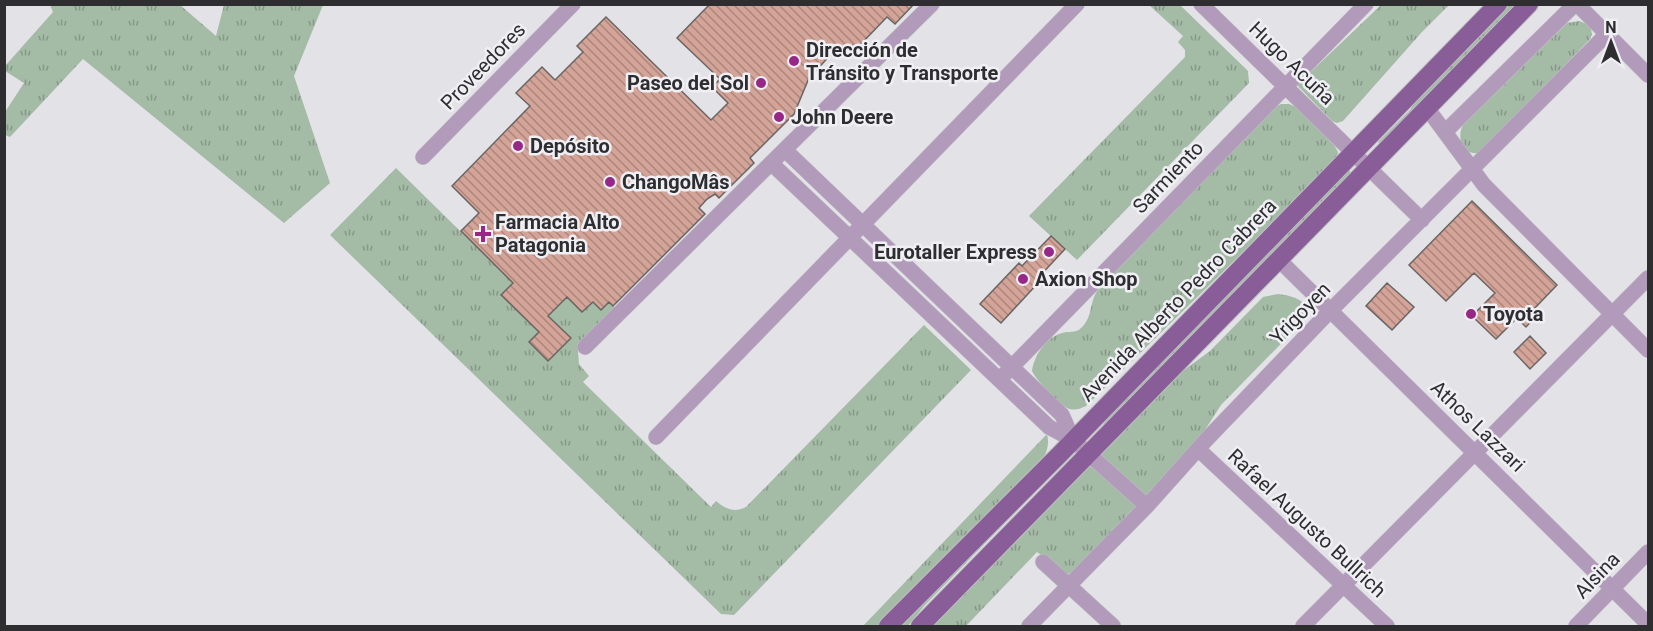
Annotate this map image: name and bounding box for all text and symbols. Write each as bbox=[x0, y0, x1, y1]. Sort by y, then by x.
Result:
north arrow bbox=[1581, 12, 1641, 72]
street label: Hugo Acuña bbox=[1244, 16, 1340, 110]
street label: Proveedores bbox=[436, 18, 530, 114]
text: N bbox=[1605, 18, 1617, 37]
place label: Dirección de Tránsito y Transporte bbox=[806, 38, 999, 85]
marker: Dirección de Tránsito y Transporte bbox=[787, 54, 801, 68]
place label: Paseo del Sol bbox=[627, 71, 749, 95]
marker: Paseo del Sol bbox=[754, 76, 768, 90]
place label: John Deere bbox=[791, 105, 894, 129]
marker: John Deere bbox=[772, 110, 786, 124]
place label: Depósito bbox=[530, 134, 610, 158]
street label: Sarmiento bbox=[1128, 136, 1208, 218]
marker: Depósito bbox=[511, 139, 525, 153]
place label: ChangoMâs bbox=[622, 170, 729, 194]
marker: ChangoMâs bbox=[603, 175, 617, 189]
street label: Avenida Alberto Pedro Cabrera bbox=[1075, 194, 1281, 406]
place label: Farmacia Alto Patagonia bbox=[495, 210, 620, 257]
marker: Farmacia Alto Patagonia bbox=[476, 227, 490, 241]
place label: Eurotaller Express bbox=[874, 240, 1037, 264]
marker: Eurotaller Express bbox=[1042, 245, 1056, 259]
place label: Axion Shop bbox=[1035, 267, 1137, 291]
marker: Axion Shop bbox=[1016, 272, 1030, 286]
street label: Yrigoyen bbox=[1265, 277, 1335, 349]
place label: Toyota bbox=[1483, 302, 1544, 326]
marker: Toyota bbox=[1464, 307, 1478, 321]
street label: Athos Lazzari bbox=[1426, 375, 1530, 477]
street label: Rafael Augusto Bullrich bbox=[1223, 444, 1391, 602]
street label: Alsina bbox=[1569, 547, 1625, 603]

